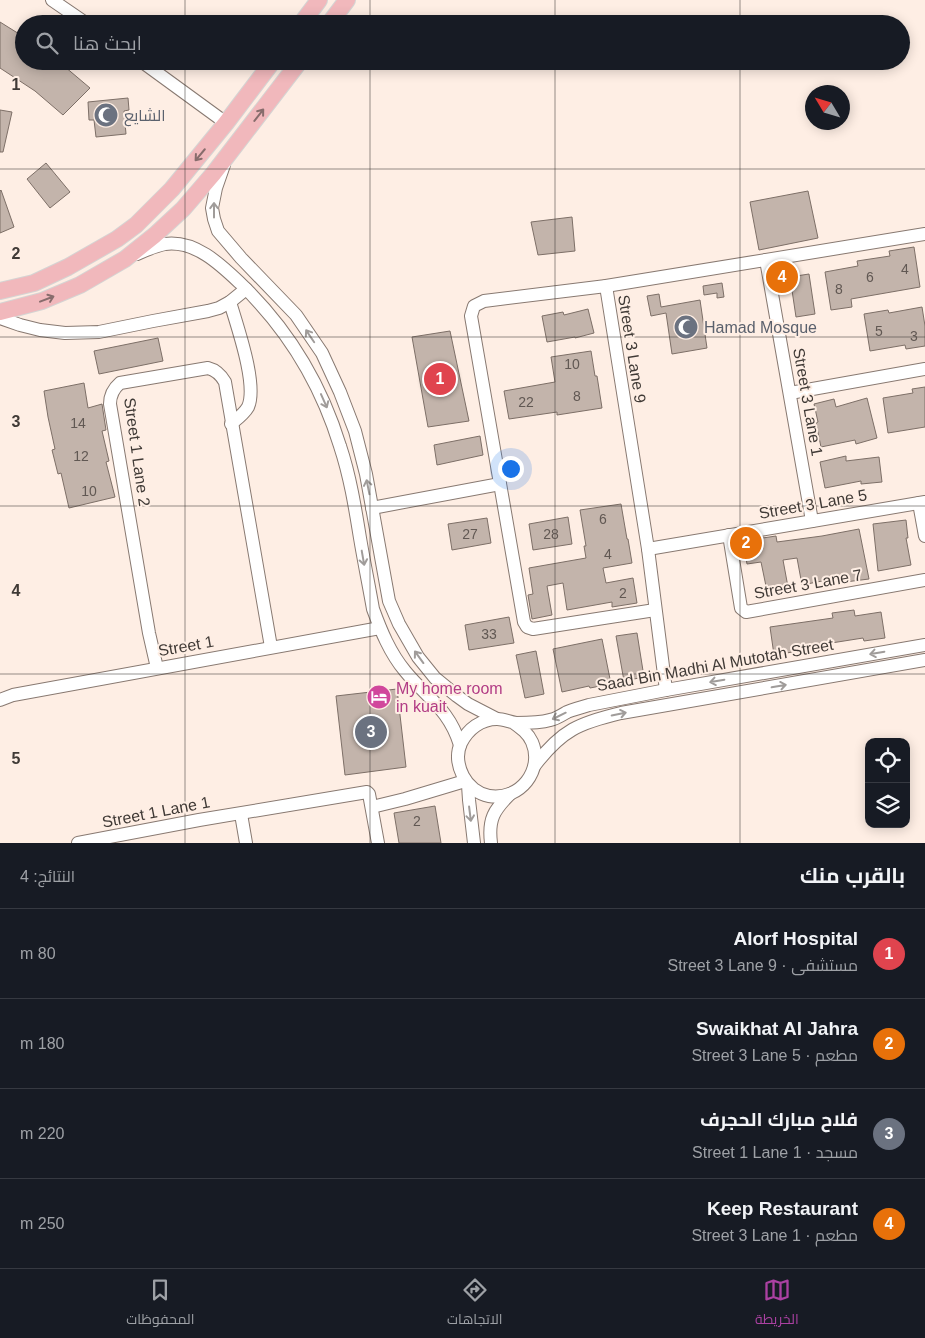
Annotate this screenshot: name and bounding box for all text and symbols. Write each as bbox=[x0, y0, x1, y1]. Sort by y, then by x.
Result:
search box bbox=[15, 15, 910, 70]
icon: search bbox=[33, 29, 61, 57]
text: ابحث هنا bbox=[73, 33, 142, 54]
text: 1 bbox=[12, 76, 21, 93]
north arrow bbox=[805, 85, 850, 130]
mosque icon: الشايع bbox=[93, 102, 119, 128]
place label: الشايع bbox=[124, 107, 166, 127]
one-way arrow bbox=[253, 109, 264, 122]
one-way arrow bbox=[195, 148, 206, 161]
one-way arrow bbox=[209, 202, 219, 218]
text: 2 bbox=[12, 245, 21, 262]
pin: 4 bbox=[766, 258, 798, 296]
house number: 4 bbox=[901, 261, 909, 277]
house number: 6 bbox=[866, 269, 874, 285]
house number: 8 bbox=[835, 281, 843, 297]
one-way arrow bbox=[39, 294, 54, 303]
street label: Street 3 Lane 9 bbox=[615, 294, 649, 404]
mosque icon: Hamad Mosque bbox=[673, 314, 699, 340]
place label: Hamad Mosque bbox=[704, 319, 817, 336]
house number: 5 bbox=[875, 323, 883, 339]
house number: 3 bbox=[910, 328, 918, 344]
one-way arrow bbox=[305, 330, 315, 344]
street label: Street 3 Lane 1 bbox=[790, 347, 826, 457]
house number: 10 bbox=[564, 356, 580, 372]
pin: 1 bbox=[424, 360, 456, 398]
house number: 8 bbox=[573, 388, 581, 404]
one-way arrow bbox=[319, 393, 329, 408]
house number: 22 bbox=[518, 394, 534, 410]
street label: Street 1 Lane 2 bbox=[121, 397, 153, 507]
text: 3 bbox=[12, 413, 21, 430]
house number: 14 bbox=[70, 415, 86, 431]
house number: 12 bbox=[73, 448, 89, 464]
your location bbox=[498, 456, 524, 482]
one-way arrow bbox=[363, 479, 373, 495]
house number: 10 bbox=[81, 483, 97, 499]
street label: Street 3 Lane 5 bbox=[758, 486, 868, 522]
house number: 6 bbox=[599, 511, 607, 527]
pin: 2 bbox=[730, 524, 762, 562]
house number: 27 bbox=[462, 526, 478, 542]
house number: 28 bbox=[543, 526, 559, 542]
house number: 4 bbox=[604, 546, 612, 562]
one-way arrow bbox=[359, 550, 369, 566]
street label: Street 3 Lane 7 bbox=[753, 566, 863, 602]
text: 4 bbox=[12, 582, 21, 599]
house number: 2 bbox=[619, 585, 627, 601]
house number: 33 bbox=[481, 626, 497, 642]
street label: Street 1 bbox=[157, 633, 215, 659]
street label: Saad Bin Madhi Al Mutotah Street bbox=[595, 636, 835, 694]
one-way arrow bbox=[869, 649, 885, 659]
one-way arrow bbox=[414, 650, 424, 664]
one-way arrow bbox=[709, 676, 725, 686]
place label: My home room in kuait bbox=[396, 680, 503, 715]
one-way arrow bbox=[770, 680, 786, 690]
hotel icon: My home room in kuait bbox=[366, 684, 392, 710]
one-way arrow bbox=[610, 709, 626, 718]
one-way arrow bbox=[552, 712, 567, 721]
pin: 3 bbox=[355, 713, 387, 751]
map controls bbox=[865, 738, 910, 828]
button: locate bbox=[865, 738, 910, 783]
text: 5 bbox=[12, 750, 21, 767]
button: layers bbox=[865, 783, 910, 828]
street label: Street 1 Lane 1 bbox=[101, 793, 211, 831]
one-way arrow bbox=[465, 806, 475, 822]
house number: 2 bbox=[413, 813, 421, 829]
text: بالقرب منك bbox=[800, 864, 905, 887]
text: النتائج: 4 bbox=[20, 868, 75, 885]
text: Alorf Hospital bbox=[733, 928, 858, 949]
text: 80 m bbox=[20, 945, 56, 962]
text: 1 bbox=[885, 945, 893, 962]
text: مستشفى · Street 3 Lane 9 bbox=[667, 957, 858, 974]
text: Swaikhat Al Jahra bbox=[696, 1018, 858, 1039]
text: 180 m bbox=[20, 1035, 64, 1052]
text: 2 bbox=[885, 1035, 893, 1052]
text: مطعم · Street 3 Lane 5 bbox=[691, 1047, 858, 1064]
text: فلاح مبارك الحجرف bbox=[700, 1109, 858, 1130]
text: 220 m bbox=[20, 1125, 64, 1142]
text: 3 bbox=[885, 1125, 893, 1142]
text: مسجد · Street 1 Lane 1 bbox=[692, 1144, 858, 1161]
text: Keep Restaurant bbox=[707, 1198, 858, 1219]
text: 250 m bbox=[20, 1215, 64, 1232]
text: 4 bbox=[885, 1215, 893, 1232]
text: مطعم · Street 3 Lane 1 bbox=[691, 1227, 858, 1244]
tab: المحفوظات bbox=[126, 1276, 194, 1332]
tab: الاتجاهات bbox=[447, 1276, 502, 1332]
tab: الخريطة bbox=[755, 1276, 799, 1332]

